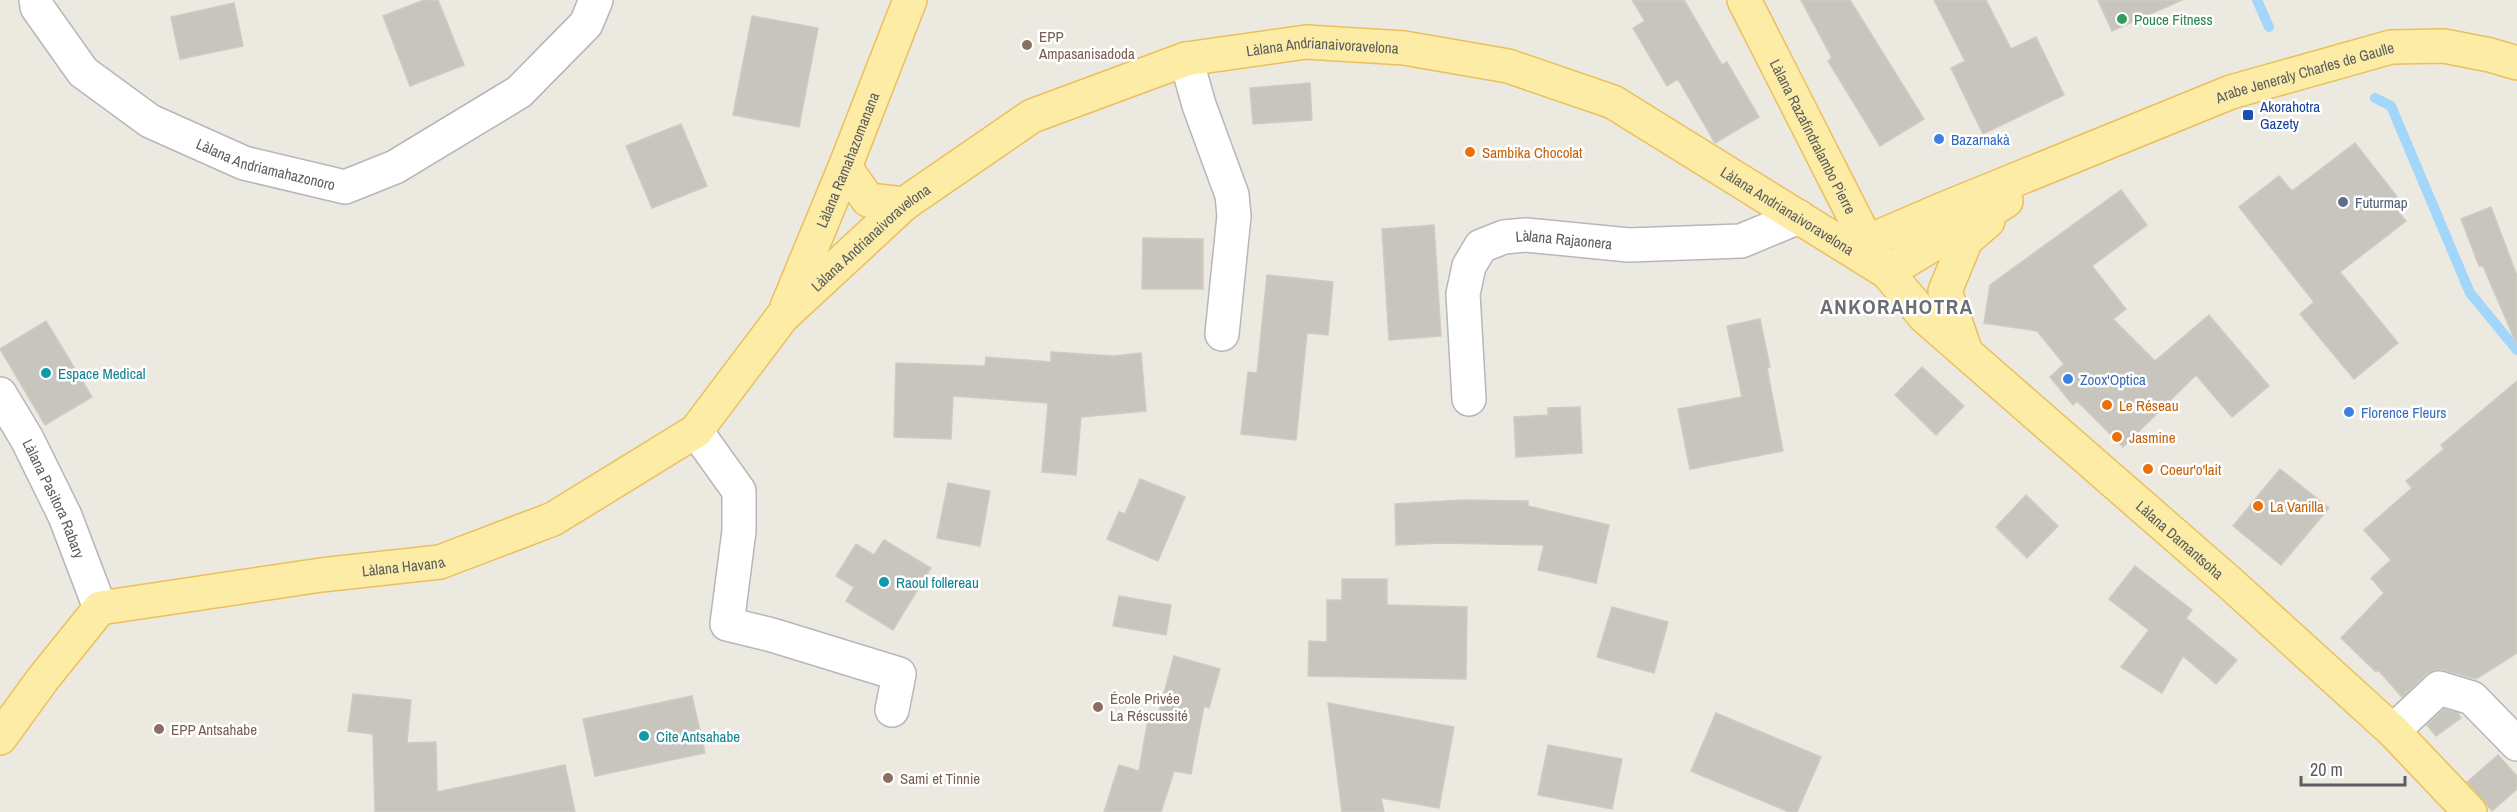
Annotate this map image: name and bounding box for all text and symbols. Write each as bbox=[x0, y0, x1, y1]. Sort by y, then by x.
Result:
place label: Pouce Fitness bbox=[2134, 9, 2213, 30]
marker: Pouce Fitness bbox=[2115, 12, 2129, 26]
place label: EPP Ampasanisadoda bbox=[1038, 26, 1135, 64]
street label: Làlana Andrianaivoravelona bbox=[1245, 31, 1399, 61]
street label: Arabe Jeneraly Charles de Gaulle bbox=[2211, 36, 2396, 108]
marker: EPP Ampasanisadoda bbox=[1020, 38, 1034, 52]
street label: Làlana Razafindralambo Pierre bbox=[1765, 55, 1862, 218]
street label: Làlana Ramahazomanana bbox=[811, 89, 884, 231]
place label: Akorahotra Gazety bbox=[2259, 96, 2320, 134]
marker: Akorahotra Gazety bbox=[2241, 108, 2255, 122]
place label: Bazarnakà bbox=[1951, 129, 2010, 150]
marker: Bazarnakà bbox=[1932, 132, 1946, 146]
street label: Làlana Andriamahazonoro bbox=[193, 133, 338, 195]
place label: Sambika Chocolat bbox=[1482, 142, 1583, 163]
marker: Sambika Chocolat bbox=[1463, 145, 1477, 159]
street label: Làlana Andrianaivoravelona bbox=[1717, 161, 1858, 260]
street label: Làlana Andrianaivoravelona bbox=[806, 179, 934, 296]
place label: Futurmap bbox=[2355, 192, 2408, 213]
marker: Futurmap bbox=[2336, 195, 2350, 209]
street label: Làlana Rajaonera bbox=[1515, 224, 1613, 254]
district label: ANKORAHOTRA bbox=[1820, 292, 1974, 321]
place label: Espace Medical bbox=[58, 363, 146, 384]
marker: Espace Medical bbox=[39, 366, 53, 380]
place label: Zoox'Optica bbox=[2080, 369, 2146, 390]
marker: Zoox'Optica bbox=[2061, 372, 2075, 386]
place label: Le Réseau bbox=[2119, 395, 2179, 416]
marker: Le Réseau bbox=[2100, 398, 2114, 412]
place label: Florence Fleurs bbox=[2361, 402, 2446, 423]
marker: Florence Fleurs bbox=[2342, 405, 2356, 419]
place label: Jasmine bbox=[2129, 427, 2176, 448]
marker: Jasmine bbox=[2110, 430, 2124, 444]
street label: Làlana Pasitora Rabary bbox=[18, 435, 91, 562]
place label: Coeur'o'lait bbox=[2160, 459, 2222, 480]
marker: Coeur'o'lait bbox=[2141, 462, 2155, 476]
street label: Làlana Damantsoha bbox=[2132, 495, 2229, 584]
place label: La Vanilla bbox=[2270, 496, 2324, 517]
marker: La Vanilla bbox=[2251, 499, 2265, 513]
street label: Làlana Havana bbox=[361, 551, 448, 581]
place label: Raoul follereau bbox=[896, 572, 979, 593]
marker: Raoul follereau bbox=[877, 575, 891, 589]
place label: École Privée La Réscussité bbox=[1110, 688, 1188, 726]
marker: École Privée La Réscussité bbox=[1091, 700, 1105, 714]
place label: EPP Antsahabe bbox=[171, 719, 257, 740]
marker: EPP Antsahabe bbox=[152, 722, 166, 736]
place label: Cite Antsahabe bbox=[656, 726, 740, 747]
marker: Cite Antsahabe bbox=[637, 729, 651, 743]
scale bar bbox=[2301, 749, 2404, 787]
text: 20 m bbox=[2310, 757, 2343, 782]
place label: Sami et Tinnie bbox=[900, 768, 980, 789]
marker: Sami et Tinnie bbox=[881, 771, 895, 785]

